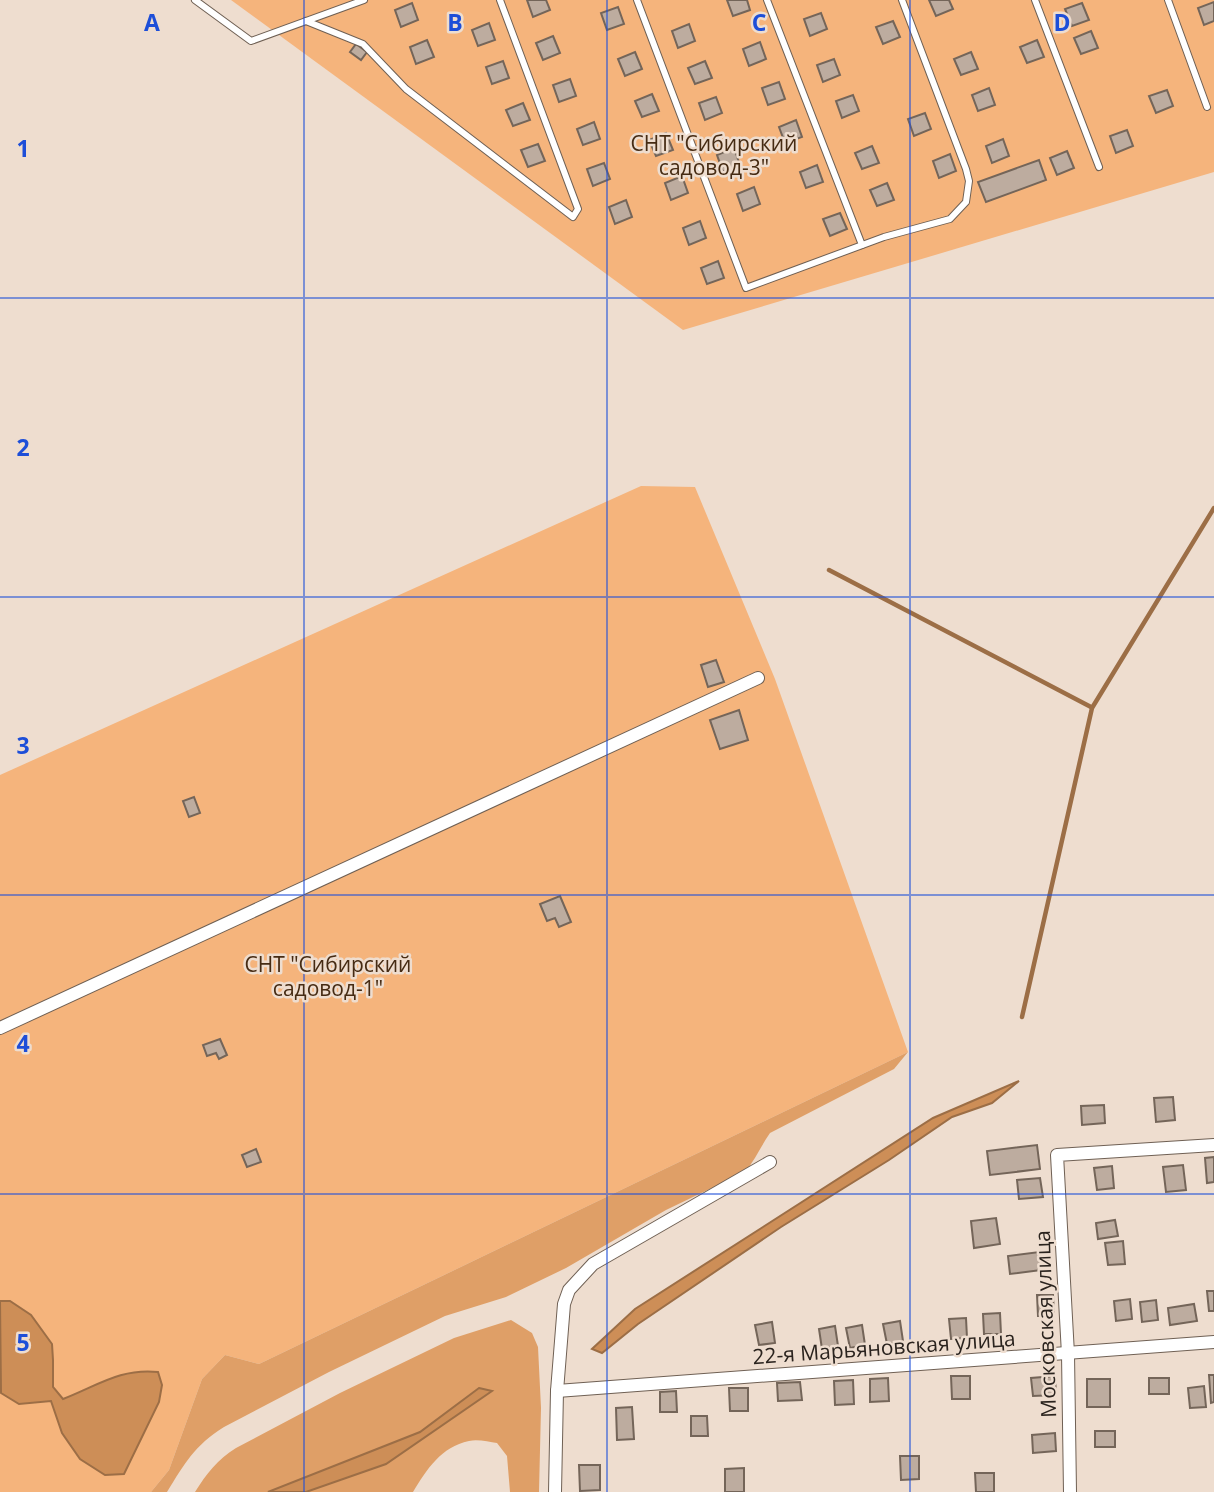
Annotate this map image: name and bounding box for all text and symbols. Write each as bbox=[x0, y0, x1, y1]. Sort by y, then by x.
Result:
text: A bbox=[144, 6, 160, 38]
text: B bbox=[447, 6, 463, 38]
text: C bbox=[752, 6, 766, 38]
text: D bbox=[1053, 6, 1071, 38]
park label: СНТ "Сибирский садовод-3" bbox=[631, 129, 797, 181]
text: 1 bbox=[16, 132, 30, 164]
text: 2 bbox=[16, 431, 30, 463]
text: 3 bbox=[16, 729, 30, 761]
park label: СНТ "Сибирский садовод-1" bbox=[245, 950, 411, 1002]
text: 4 bbox=[16, 1027, 30, 1059]
street label: Московская улица bbox=[1028, 1230, 1062, 1418]
street label: 22-я Марьяновская улица bbox=[751, 1324, 1016, 1370]
text: 5 bbox=[16, 1326, 30, 1358]

